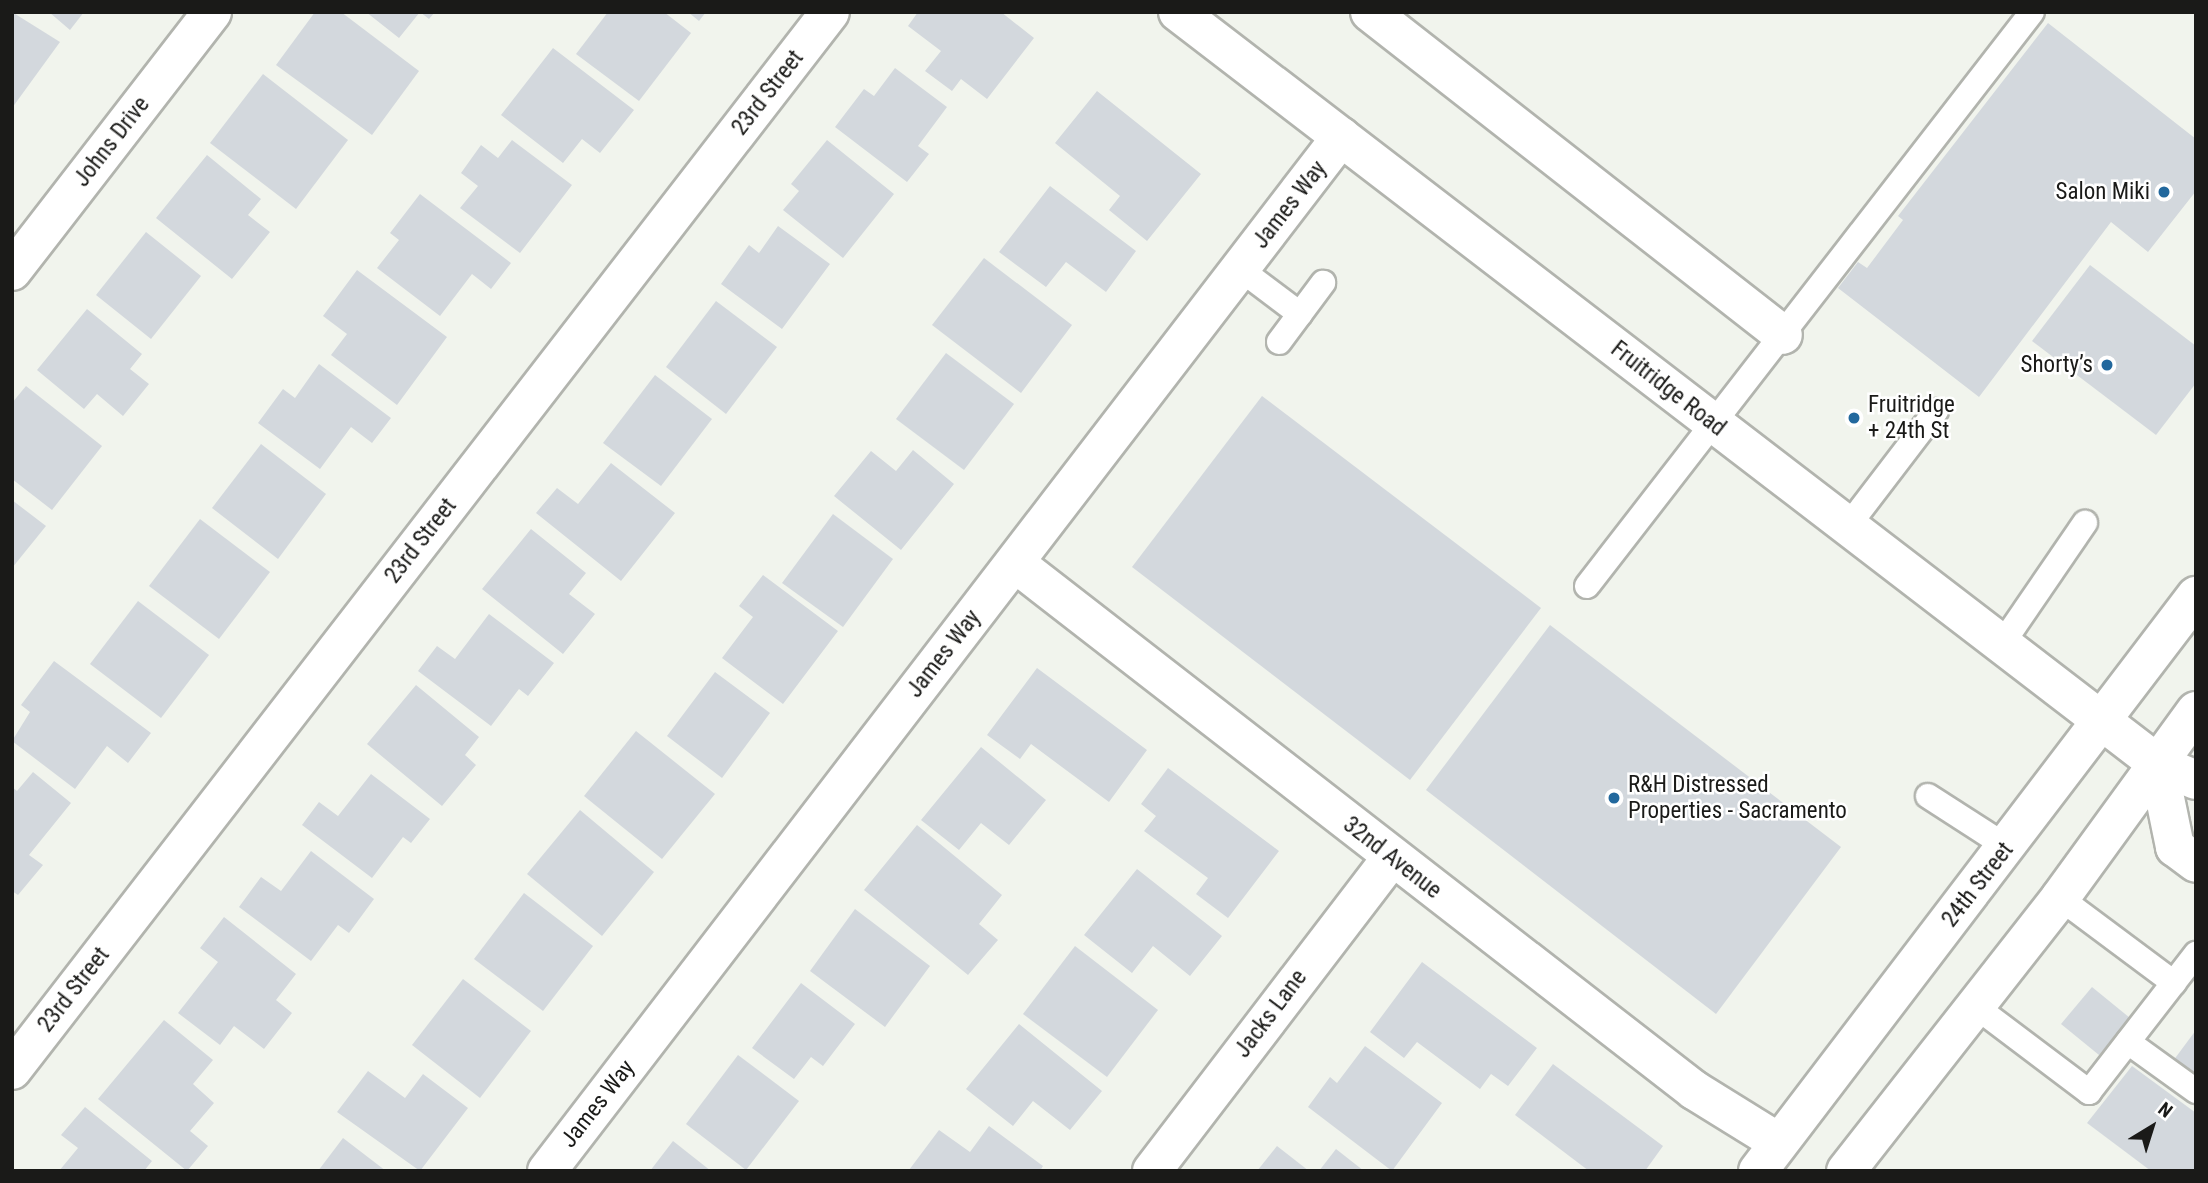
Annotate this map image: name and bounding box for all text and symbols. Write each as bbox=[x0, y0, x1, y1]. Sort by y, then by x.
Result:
street label: 23rd Street bbox=[726, 45, 810, 141]
street label: Johns Drive bbox=[68, 92, 156, 192]
street label: James Way bbox=[1247, 156, 1333, 254]
place label: Salon Miki bbox=[2056, 178, 2150, 206]
marker: Salon Miki bbox=[2156, 184, 2172, 200]
street label: Fruitridge Road bbox=[1605, 336, 1731, 442]
place label: Shorty’s bbox=[2021, 351, 2093, 379]
marker: Shorty’s bbox=[2099, 357, 2115, 373]
place label: Fruitridge + 24th St bbox=[1868, 391, 1955, 445]
marker: Fruitridge + 24th St bbox=[1846, 410, 1862, 426]
street label: 23rd Street bbox=[379, 493, 463, 589]
street label: James Way bbox=[901, 605, 987, 703]
place label: R&H Distressed Properties - Sacramento bbox=[1628, 771, 1847, 825]
marker: R&H Distressed Properties - Sacramento bbox=[1606, 790, 1622, 806]
street label: 32nd Avenue bbox=[1338, 811, 1446, 905]
street label: 24th Street bbox=[1936, 837, 2020, 933]
street label: 23rd Street bbox=[32, 942, 116, 1038]
street label: Jacks Lane bbox=[1229, 965, 1313, 1063]
street label: James Way bbox=[555, 1055, 641, 1153]
north arrow bbox=[2117, 1092, 2187, 1162]
text: N bbox=[2154, 1097, 2177, 1123]

